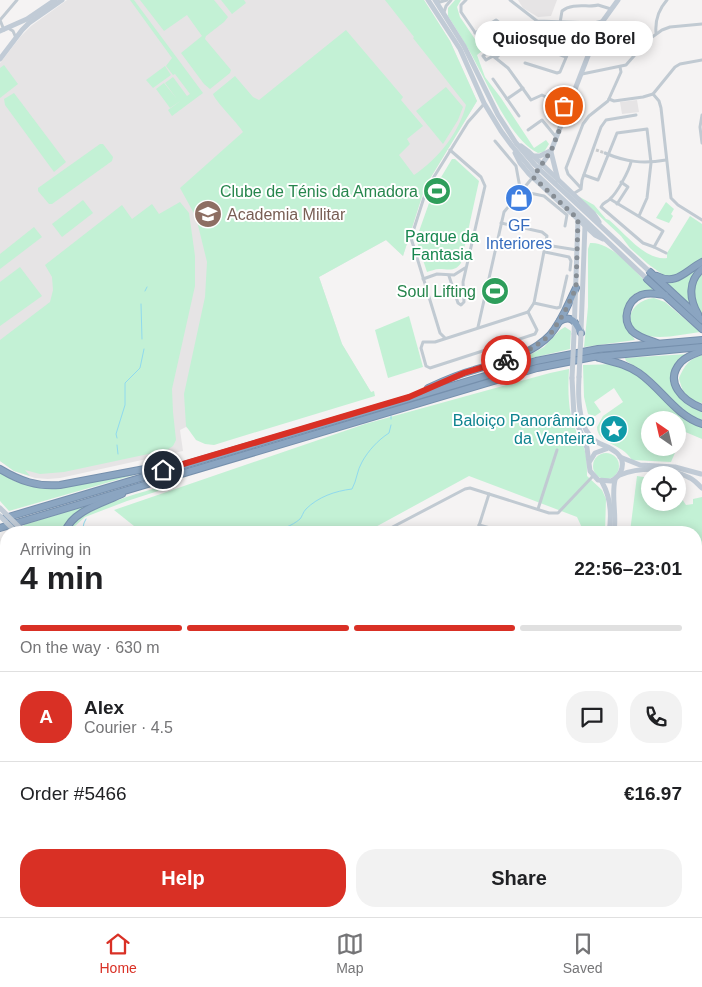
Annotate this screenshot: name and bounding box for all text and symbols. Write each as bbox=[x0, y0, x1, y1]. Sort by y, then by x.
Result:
callout: Quiosque do Borel bbox=[475, 21, 653, 56]
text: Quiosque do Borel bbox=[492, 30, 636, 47]
pin bbox=[543, 85, 585, 127]
icon: bag bbox=[550, 92, 578, 120]
sports icon: Clube de Ténis da Amadora bbox=[422, 176, 452, 206]
place label: Clube de Ténis da Amadora bbox=[220, 183, 418, 200]
shop icon: GF Interiores bbox=[504, 183, 534, 213]
school or university icon: Academia Militar bbox=[193, 199, 223, 229]
place label: Academia Militar bbox=[227, 206, 346, 223]
place label: GF Interiores bbox=[486, 217, 552, 252]
park label: Parque da Fantasia bbox=[405, 228, 479, 263]
sports icon: Soul Lifting bbox=[480, 276, 510, 306]
place label: Soul Lifting bbox=[397, 283, 476, 300]
courier bbox=[481, 335, 531, 385]
icon: bike bbox=[492, 346, 520, 374]
north arrow bbox=[641, 411, 686, 456]
map controls bbox=[641, 411, 686, 511]
place label: Baloiço Panorâmico da Venteira bbox=[453, 412, 595, 447]
place icon: Baloiço Panorâmico da Venteira bbox=[599, 414, 629, 444]
pin bbox=[142, 449, 184, 491]
icon: home bbox=[149, 456, 177, 484]
button: locate bbox=[641, 466, 686, 511]
text: Arriving in bbox=[20, 541, 91, 558]
text: 22:56–23:01 bbox=[574, 558, 682, 579]
text: 4 min bbox=[20, 560, 104, 596]
text: On the way · 630 m bbox=[20, 639, 160, 656]
button: chat bbox=[566, 691, 618, 743]
button: phone bbox=[630, 691, 682, 743]
text: Alex bbox=[84, 697, 124, 718]
text: A bbox=[39, 706, 53, 727]
text: Courier · 4.5 bbox=[84, 719, 173, 736]
text: Order #5466 bbox=[20, 783, 127, 804]
text: €16.97 bbox=[624, 783, 682, 804]
button: Help bbox=[20, 849, 346, 907]
button: Share bbox=[356, 849, 682, 907]
tab: Home bbox=[99, 930, 137, 976]
tab: Map bbox=[336, 930, 364, 976]
tab: Saved bbox=[563, 930, 602, 976]

